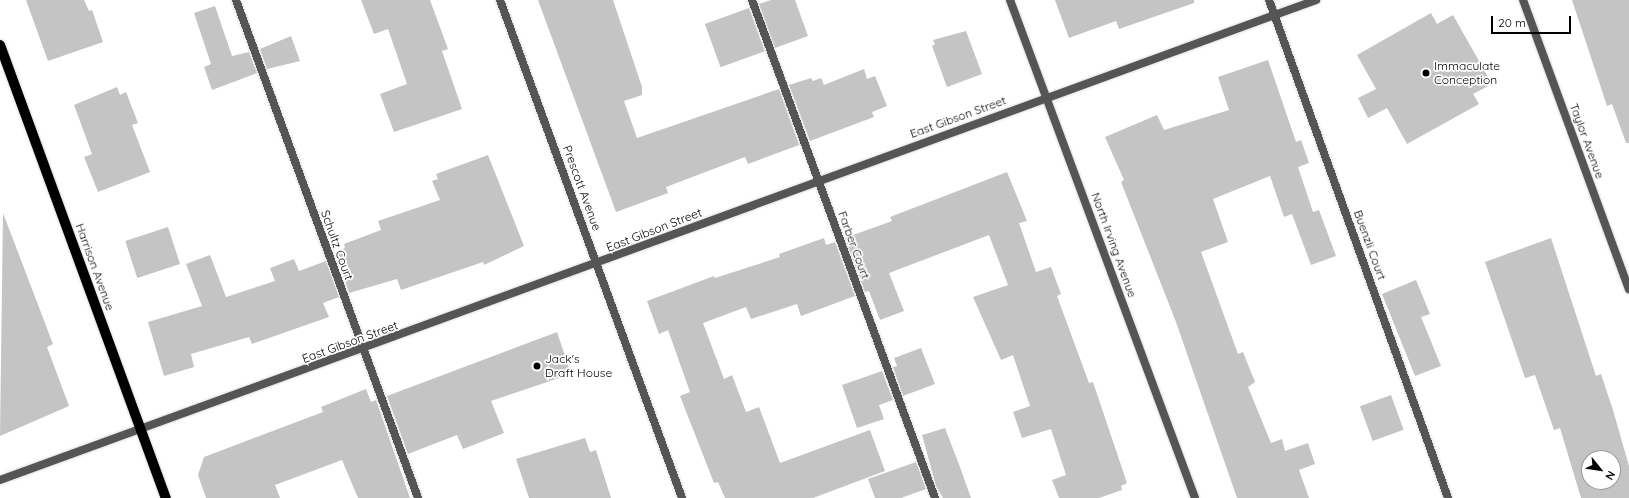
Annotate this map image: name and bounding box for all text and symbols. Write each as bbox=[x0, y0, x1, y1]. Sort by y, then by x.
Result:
scale bar bbox=[1493, 8, 1573, 34]
text: 20 m bbox=[1498, 15, 1526, 30]
place label: Immaculate Conception bbox=[1434, 59, 1500, 87]
marker: Immaculate Conception bbox=[1421, 68, 1431, 78]
street label: East Gibson Street bbox=[908, 93, 1008, 141]
street label: Taylor Avenue bbox=[1567, 101, 1607, 181]
street label: Prescott Avenue bbox=[560, 143, 604, 233]
street label: North Irving Avenue bbox=[1088, 191, 1140, 299]
street label: East Gibson Street bbox=[604, 205, 704, 255]
street label: Schultz Court bbox=[318, 208, 356, 282]
street label: Buenzli Court bbox=[1351, 208, 1389, 282]
street label: Farber Court bbox=[835, 209, 873, 281]
street label: Harrison Avenue bbox=[73, 221, 117, 313]
street label: East Gibson Street bbox=[300, 318, 400, 366]
place label: Jack's Draft House bbox=[545, 352, 612, 380]
marker: Jack's Draft House bbox=[532, 361, 542, 371]
north arrow bbox=[1581, 450, 1621, 490]
text: N bbox=[1602, 468, 1619, 483]

